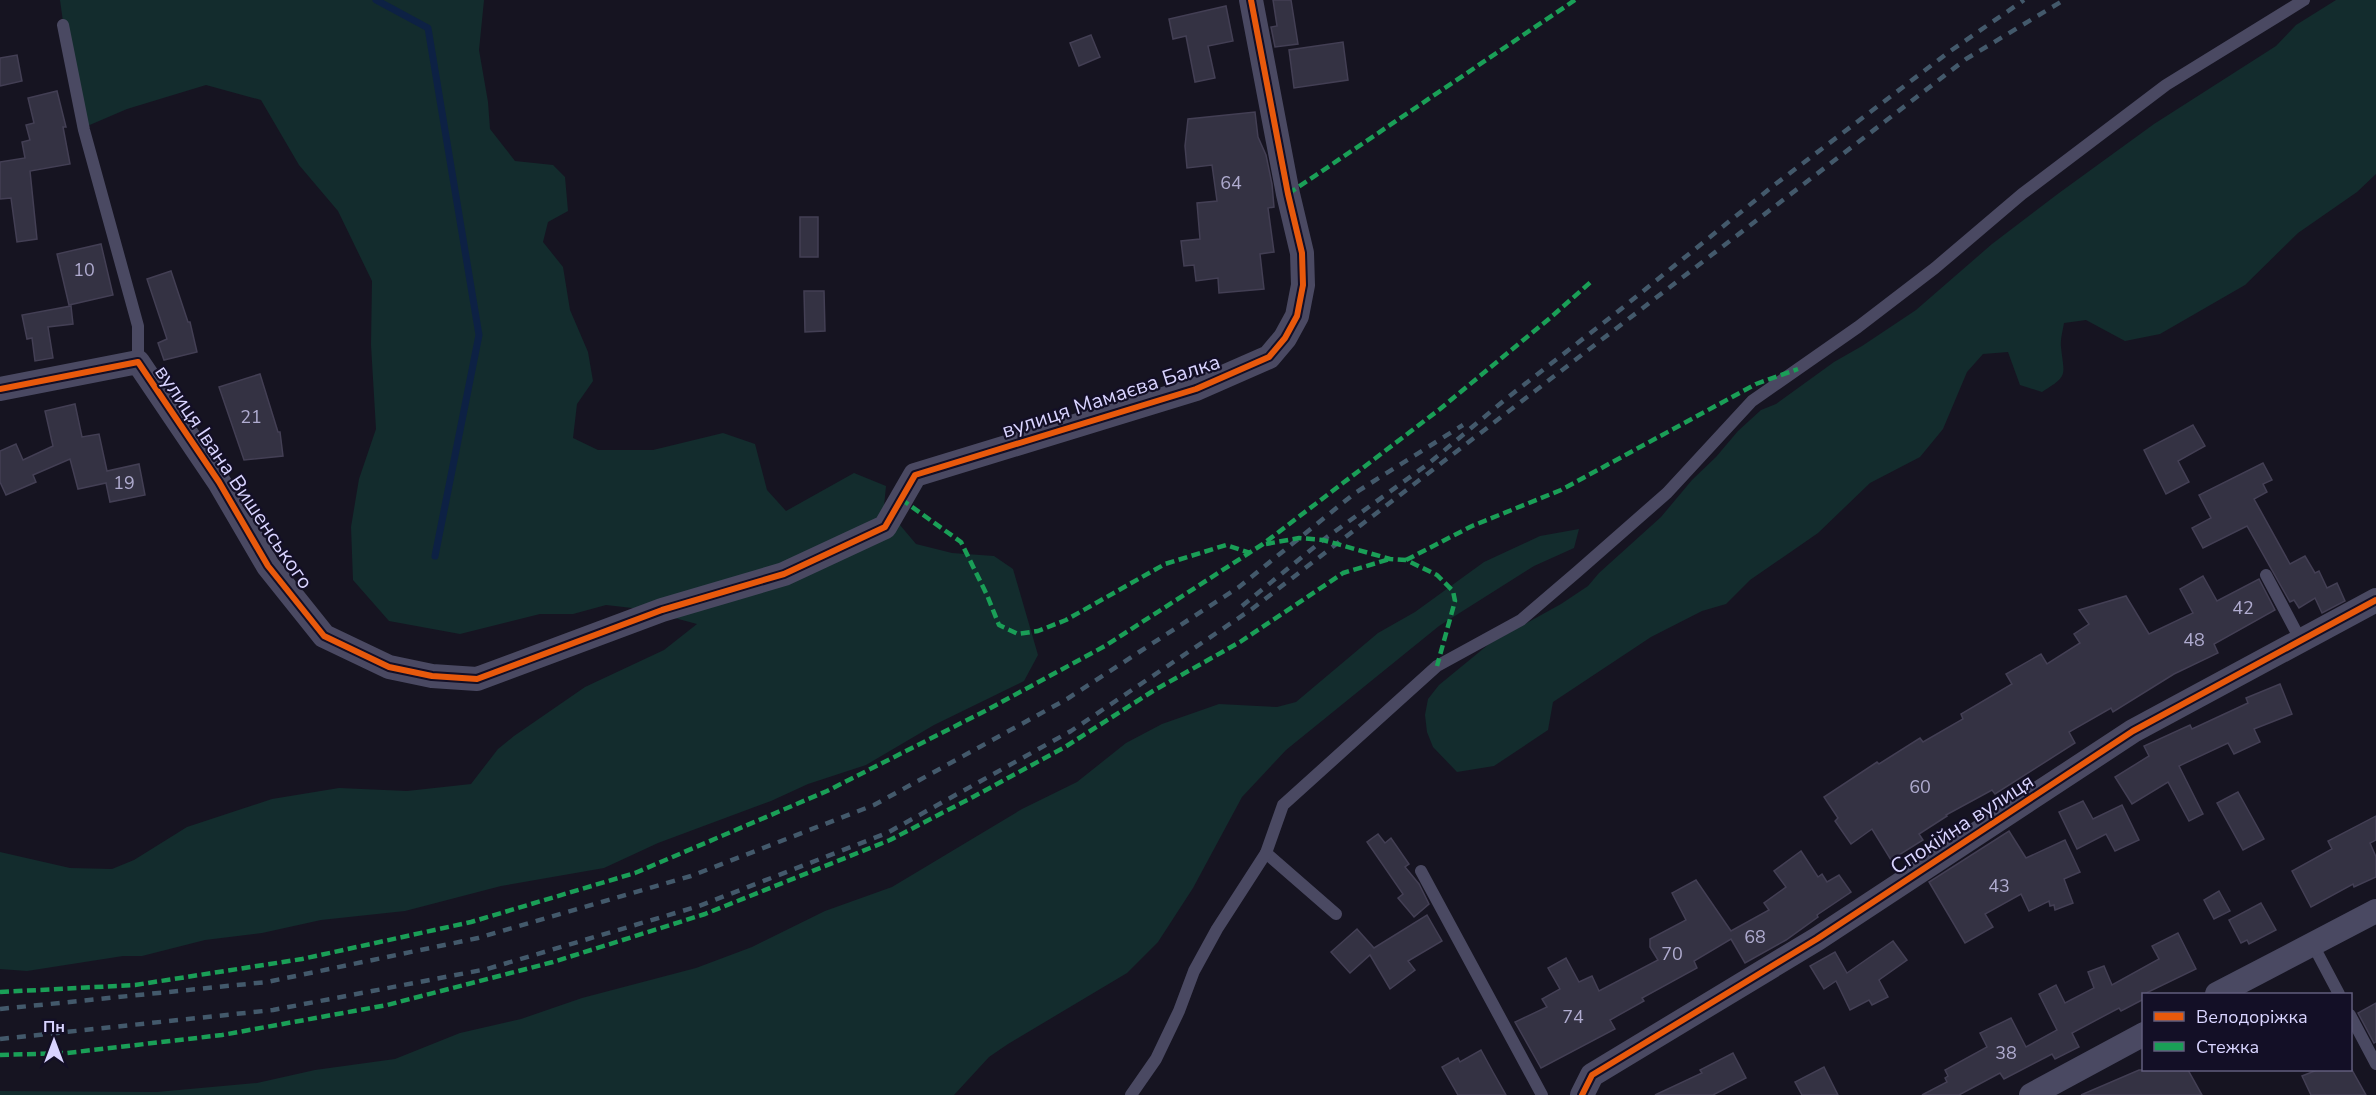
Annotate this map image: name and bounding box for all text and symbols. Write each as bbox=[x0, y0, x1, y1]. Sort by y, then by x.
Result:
house number: 64 bbox=[1220, 171, 1242, 195]
house number: 10 bbox=[73, 258, 95, 282]
street label: вулиця Мамаєва Балка bbox=[998, 347, 1224, 445]
street label: вулиця Івана Вишенського bbox=[148, 359, 320, 595]
house number: 21 bbox=[240, 405, 262, 429]
house number: 19 bbox=[113, 471, 135, 495]
house number: 42 bbox=[2232, 596, 2254, 620]
house number: 48 bbox=[2183, 628, 2205, 652]
street label: Спокійна вулиця bbox=[1885, 767, 2039, 881]
house number: 60 bbox=[1909, 775, 1931, 799]
house number: 43 bbox=[1988, 874, 2010, 898]
house number: 68 bbox=[1744, 925, 1766, 949]
house number: 70 bbox=[1661, 942, 1683, 966]
legend bbox=[2142, 993, 2352, 1071]
house number: 74 bbox=[1562, 1005, 1584, 1029]
text: Велодоріжка bbox=[2196, 1005, 2308, 1029]
north arrow bbox=[24, 1011, 84, 1071]
text: Пн bbox=[43, 1016, 65, 1038]
text: Стежка bbox=[2196, 1035, 2259, 1059]
house number: 38 bbox=[1995, 1041, 2017, 1065]

